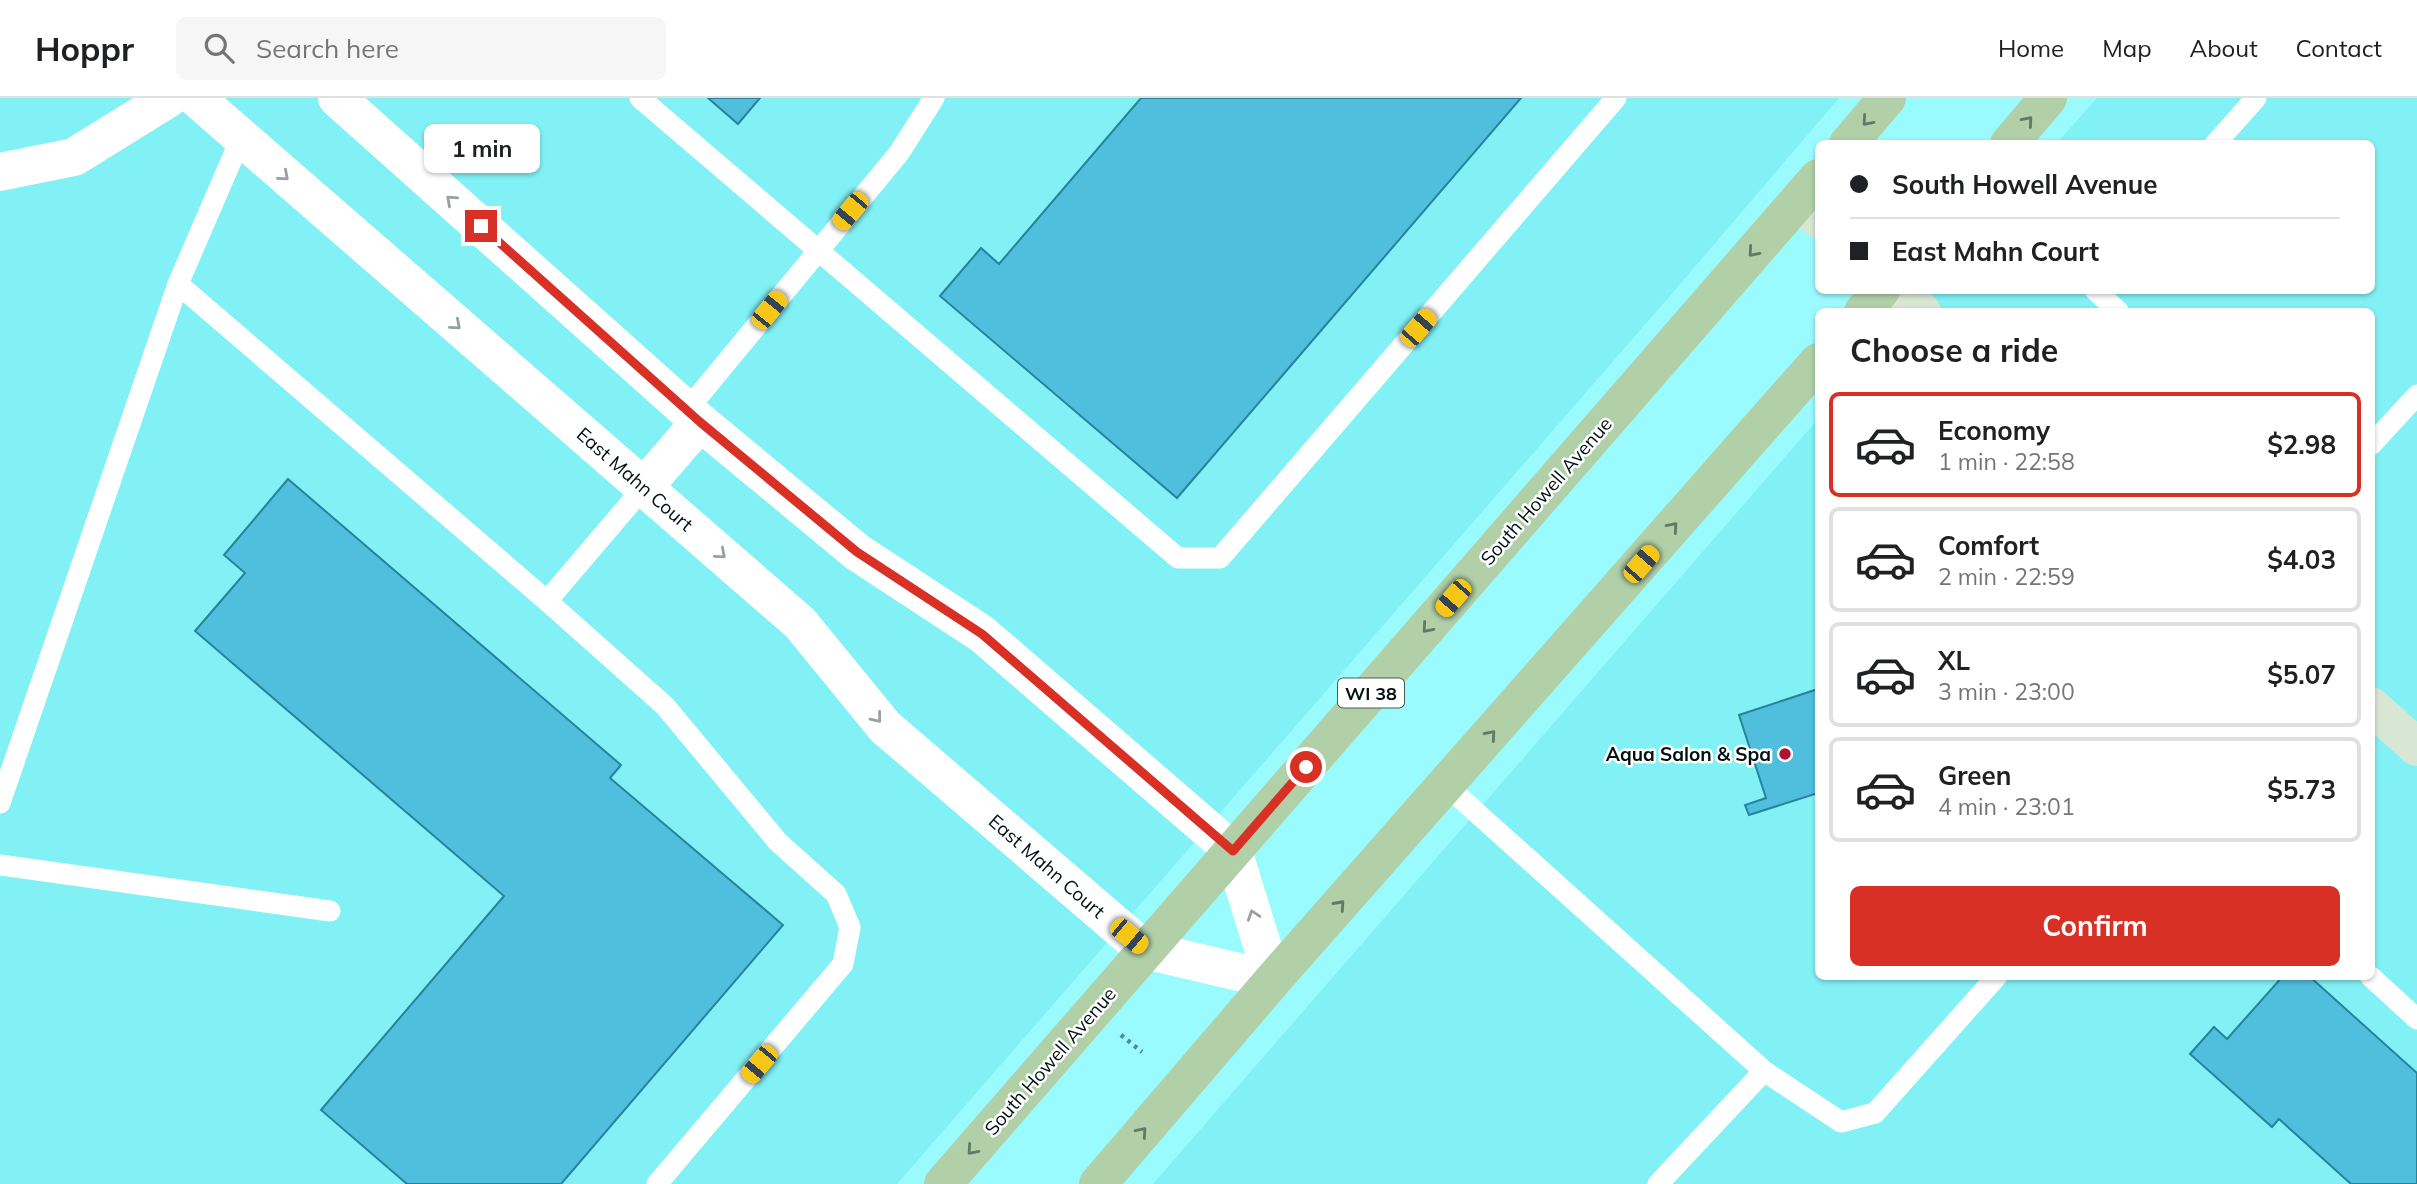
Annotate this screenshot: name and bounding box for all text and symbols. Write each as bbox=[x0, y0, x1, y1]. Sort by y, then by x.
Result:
search box bbox=[176, 17, 666, 80]
text: Hoppr bbox=[35, 28, 134, 69]
icon: search bbox=[200, 29, 238, 67]
text: Search here bbox=[256, 32, 399, 65]
text: Home bbox=[1998, 33, 2064, 63]
text: Map bbox=[2102, 33, 2152, 63]
text: About bbox=[2190, 33, 2258, 63]
text: Contact bbox=[2296, 33, 2382, 63]
one-way arrow bbox=[1863, 112, 1875, 125]
one-way arrow bbox=[2020, 116, 2032, 129]
callout: 1 min bbox=[423, 124, 539, 174]
text: 1 min bbox=[452, 134, 512, 163]
one-way arrow bbox=[276, 168, 289, 180]
text: South Howell Avenue bbox=[1892, 168, 2158, 201]
car bbox=[829, 188, 872, 234]
one-way arrow bbox=[447, 196, 460, 208]
route end bbox=[465, 210, 497, 242]
text: East Mahn Court bbox=[1892, 235, 2099, 268]
one-way arrow bbox=[1749, 244, 1761, 257]
car bbox=[748, 287, 791, 333]
car bbox=[1397, 305, 1440, 351]
one-way arrow bbox=[448, 317, 461, 329]
text: Choose a ride bbox=[1850, 330, 2058, 370]
street label: South Howell Avenue bbox=[1475, 412, 1617, 570]
icon: car bbox=[1854, 413, 1917, 476]
text: Economy bbox=[1938, 414, 2050, 447]
street label: East Mahn Court bbox=[572, 422, 698, 536]
text: $2.98 bbox=[2267, 428, 2336, 461]
text: 1 min · 22:58 bbox=[1938, 447, 2075, 476]
one-way arrow bbox=[1665, 522, 1677, 535]
icon: car bbox=[1854, 528, 1917, 591]
text: Comfort bbox=[1938, 529, 2039, 562]
car bbox=[1620, 541, 1663, 587]
text: $4.03 bbox=[2267, 543, 2336, 576]
one-way arrow bbox=[712, 546, 725, 558]
text: 2 min · 22:59 bbox=[1938, 562, 2075, 591]
car bbox=[1432, 575, 1475, 621]
one-way arrow bbox=[1423, 619, 1435, 632]
icon: car bbox=[1854, 643, 1917, 706]
text: XL bbox=[1938, 644, 1970, 677]
text: $5.07 bbox=[2267, 658, 2336, 691]
text: 3 min · 23:00 bbox=[1938, 677, 2075, 706]
road number: WI 38 bbox=[1338, 678, 1404, 708]
one-way arrow bbox=[869, 710, 882, 722]
one-way arrow bbox=[1483, 730, 1495, 743]
place label: Aqua Salon & Spa bbox=[1606, 742, 1771, 766]
marker: Aqua Salon & Spa bbox=[1777, 746, 1793, 762]
route start bbox=[1290, 751, 1322, 783]
icon: car bbox=[1854, 758, 1917, 821]
text: Green bbox=[1938, 759, 2011, 792]
text: $5.73 bbox=[2267, 773, 2336, 806]
text: 4 min · 23:01 bbox=[1938, 792, 2075, 821]
street label: East Mahn Court bbox=[984, 809, 1110, 923]
button: Confirm bbox=[1850, 886, 2340, 966]
one-way arrow bbox=[1332, 900, 1344, 913]
one-way arrow bbox=[1247, 909, 1261, 922]
car bbox=[1107, 914, 1152, 958]
street label: South Howell Avenue bbox=[979, 982, 1121, 1140]
car bbox=[738, 1041, 781, 1087]
one-way arrow bbox=[1134, 1128, 1146, 1141]
one-way arrow bbox=[968, 1142, 980, 1155]

